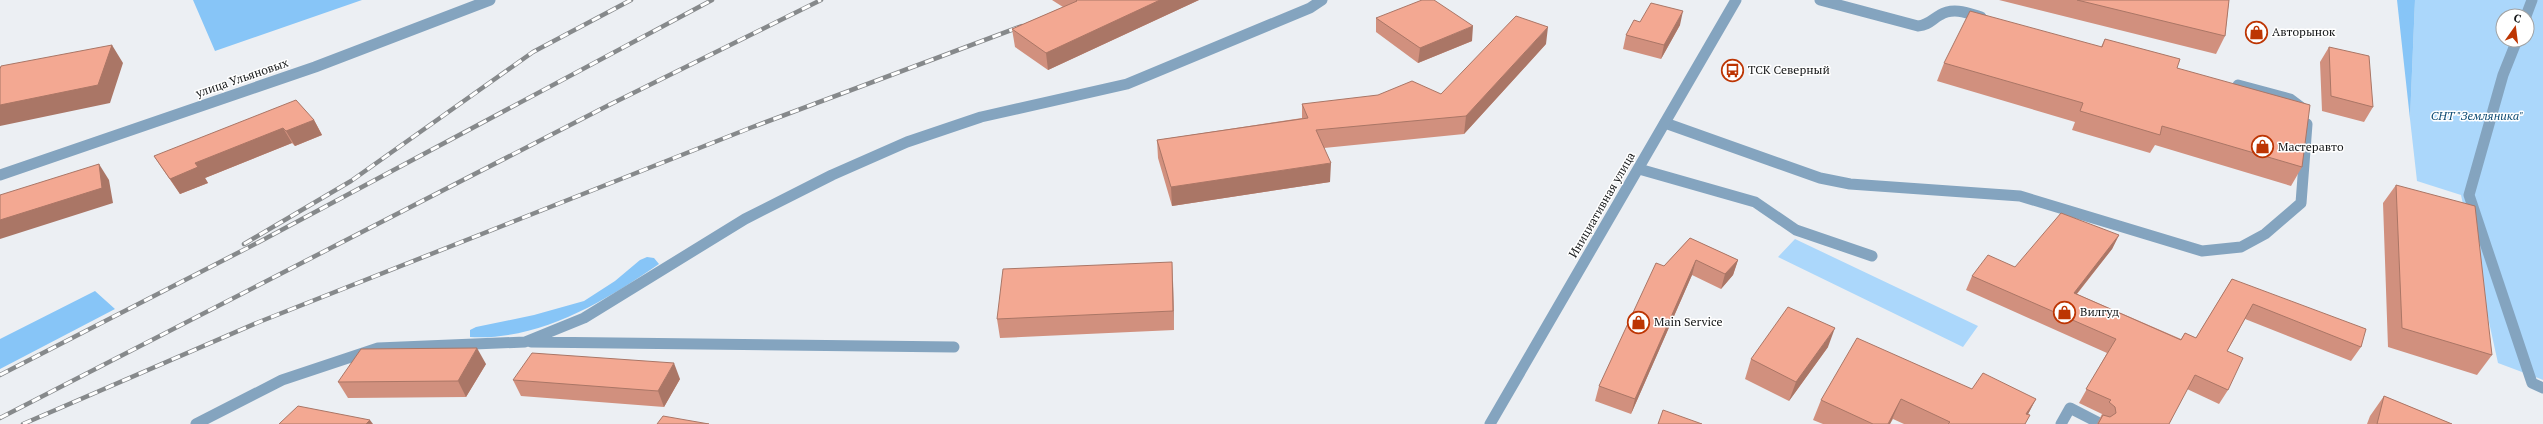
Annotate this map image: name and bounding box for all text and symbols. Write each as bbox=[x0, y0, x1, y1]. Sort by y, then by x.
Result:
north arrow bbox=[2495, 8, 2535, 48]
text: С bbox=[2512, 11, 2523, 26]
shop icon: Авторынок bbox=[2243, 19, 2269, 45]
place label: Авторынок bbox=[2272, 24, 2336, 39]
street label: улица Ульяновых bbox=[193, 54, 291, 101]
bus stop icon: ТСК Северный bbox=[1720, 57, 1746, 83]
place label: ТСК Северный bbox=[1748, 62, 1830, 77]
park label: СНТ "Земляника" bbox=[2431, 108, 2523, 123]
shop icon: Мастеравто bbox=[2249, 134, 2275, 160]
place label: Мастеравто bbox=[2278, 139, 2344, 154]
street label: Инициативная улица bbox=[1565, 149, 1638, 260]
shop icon: Вилгуд bbox=[2052, 299, 2078, 325]
place label: Вилгуд bbox=[2080, 304, 2119, 319]
shop icon: Main Service bbox=[1626, 309, 1652, 335]
place label: Main Service bbox=[1654, 314, 1723, 329]

